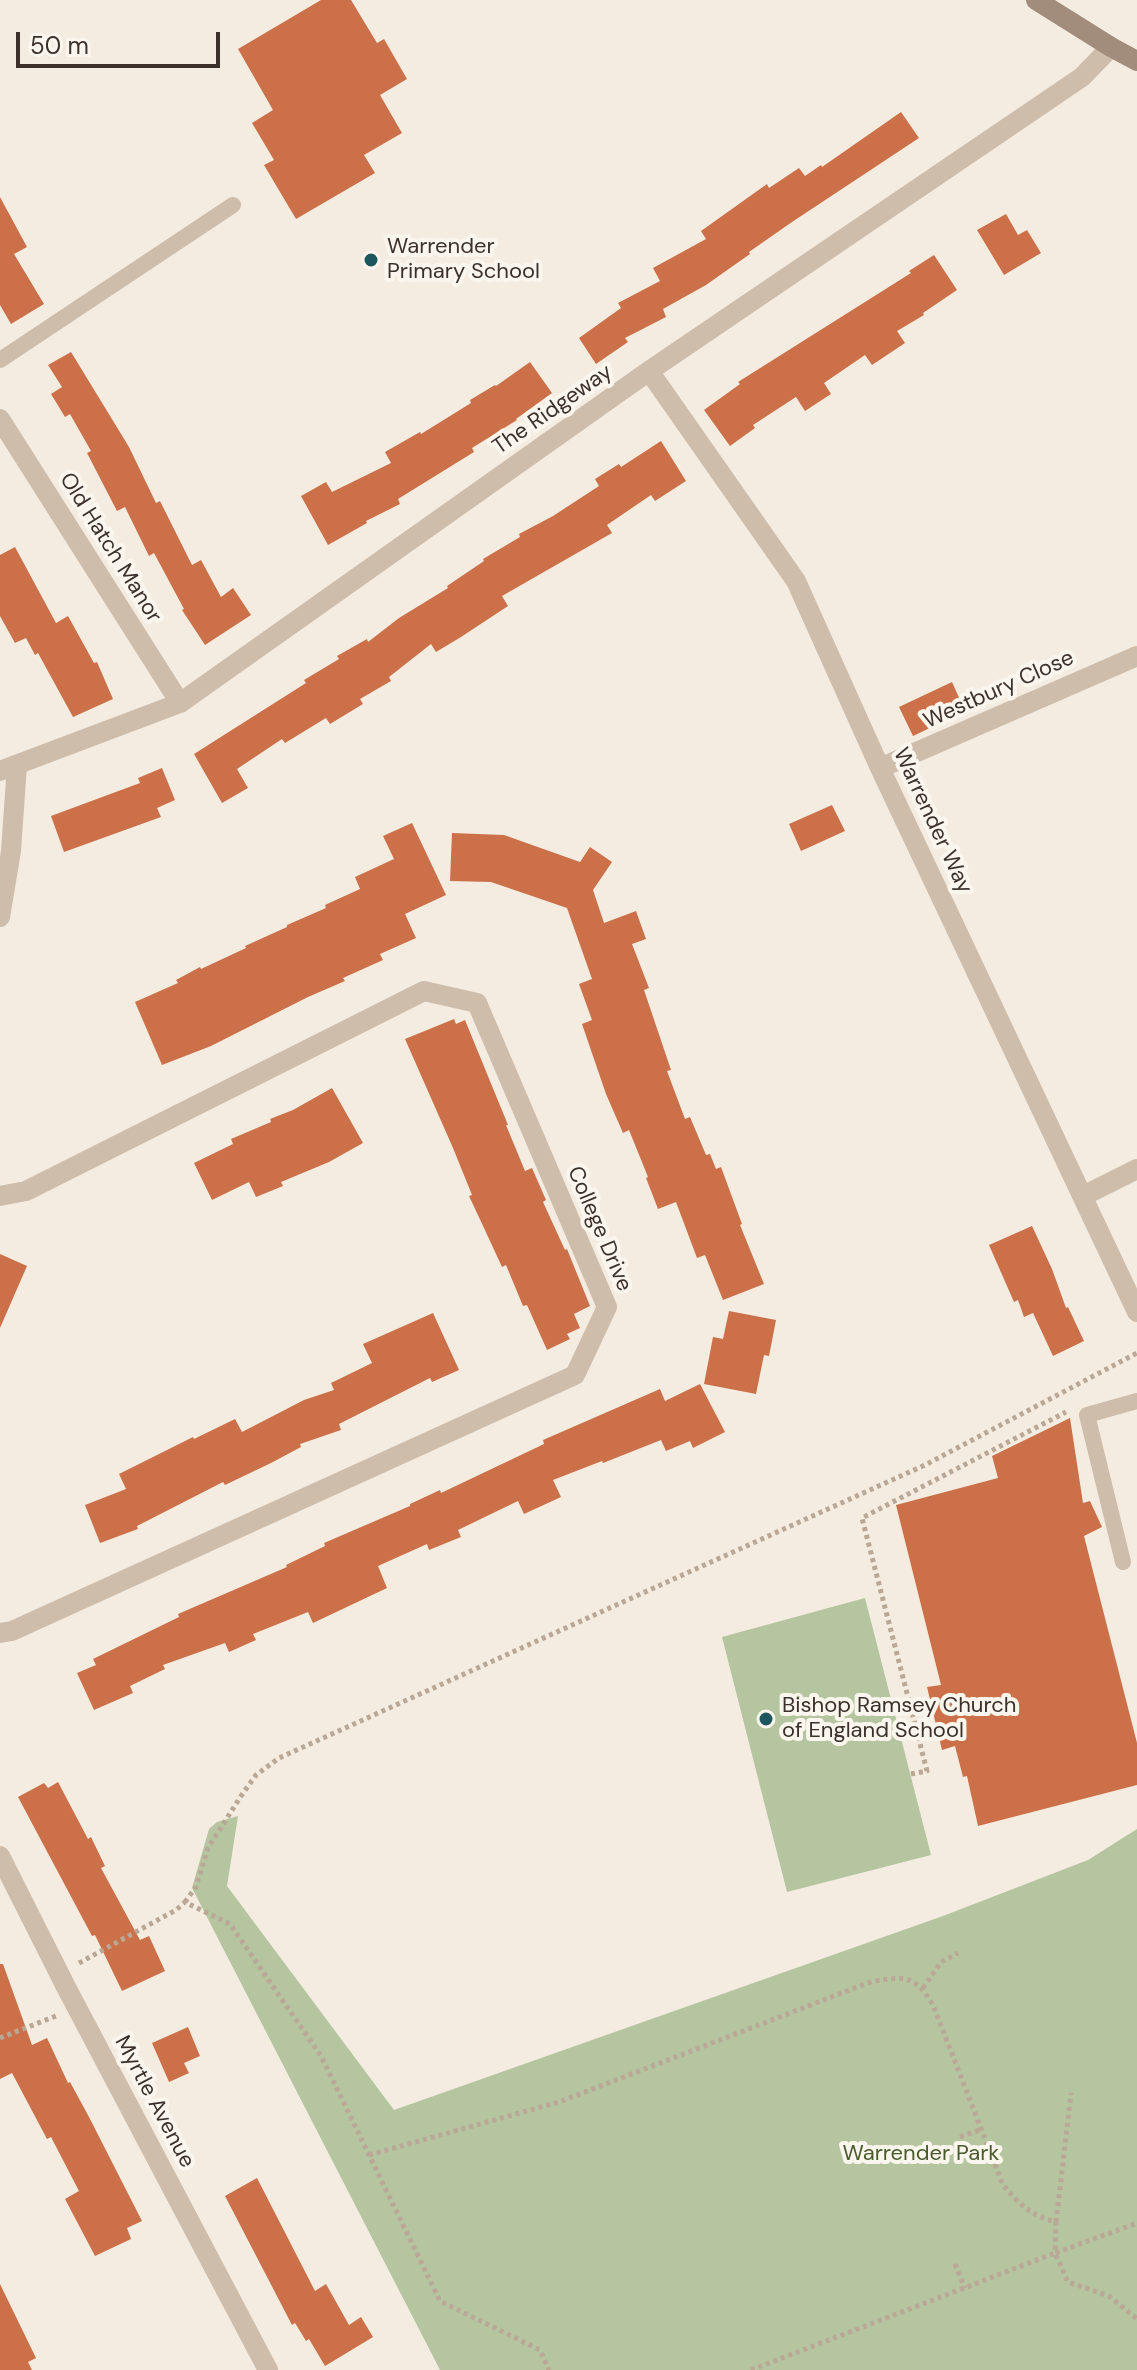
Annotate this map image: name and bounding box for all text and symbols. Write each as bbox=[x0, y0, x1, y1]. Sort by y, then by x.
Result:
scale bar bbox=[20, 16, 224, 66]
text: 50 m bbox=[30, 30, 89, 61]
place label: Warrender Primary School bbox=[387, 234, 540, 286]
marker: Warrender Primary School bbox=[362, 251, 380, 269]
street label: The Ridgeway bbox=[488, 359, 618, 461]
street label: Old Hatch Manor bbox=[53, 468, 167, 628]
street label: Westbury Close bbox=[920, 645, 1078, 735]
street label: Warrender Way bbox=[887, 744, 977, 898]
street label: College Drive bbox=[561, 1162, 637, 1296]
place label: Bishop Ramsey Church of England School bbox=[782, 1693, 1016, 1744]
marker: Bishop Ramsey Church of England School bbox=[757, 1710, 775, 1728]
street label: Myrtle Avenue bbox=[108, 2032, 200, 2172]
park label: Warrender Park bbox=[843, 2141, 999, 2167]

